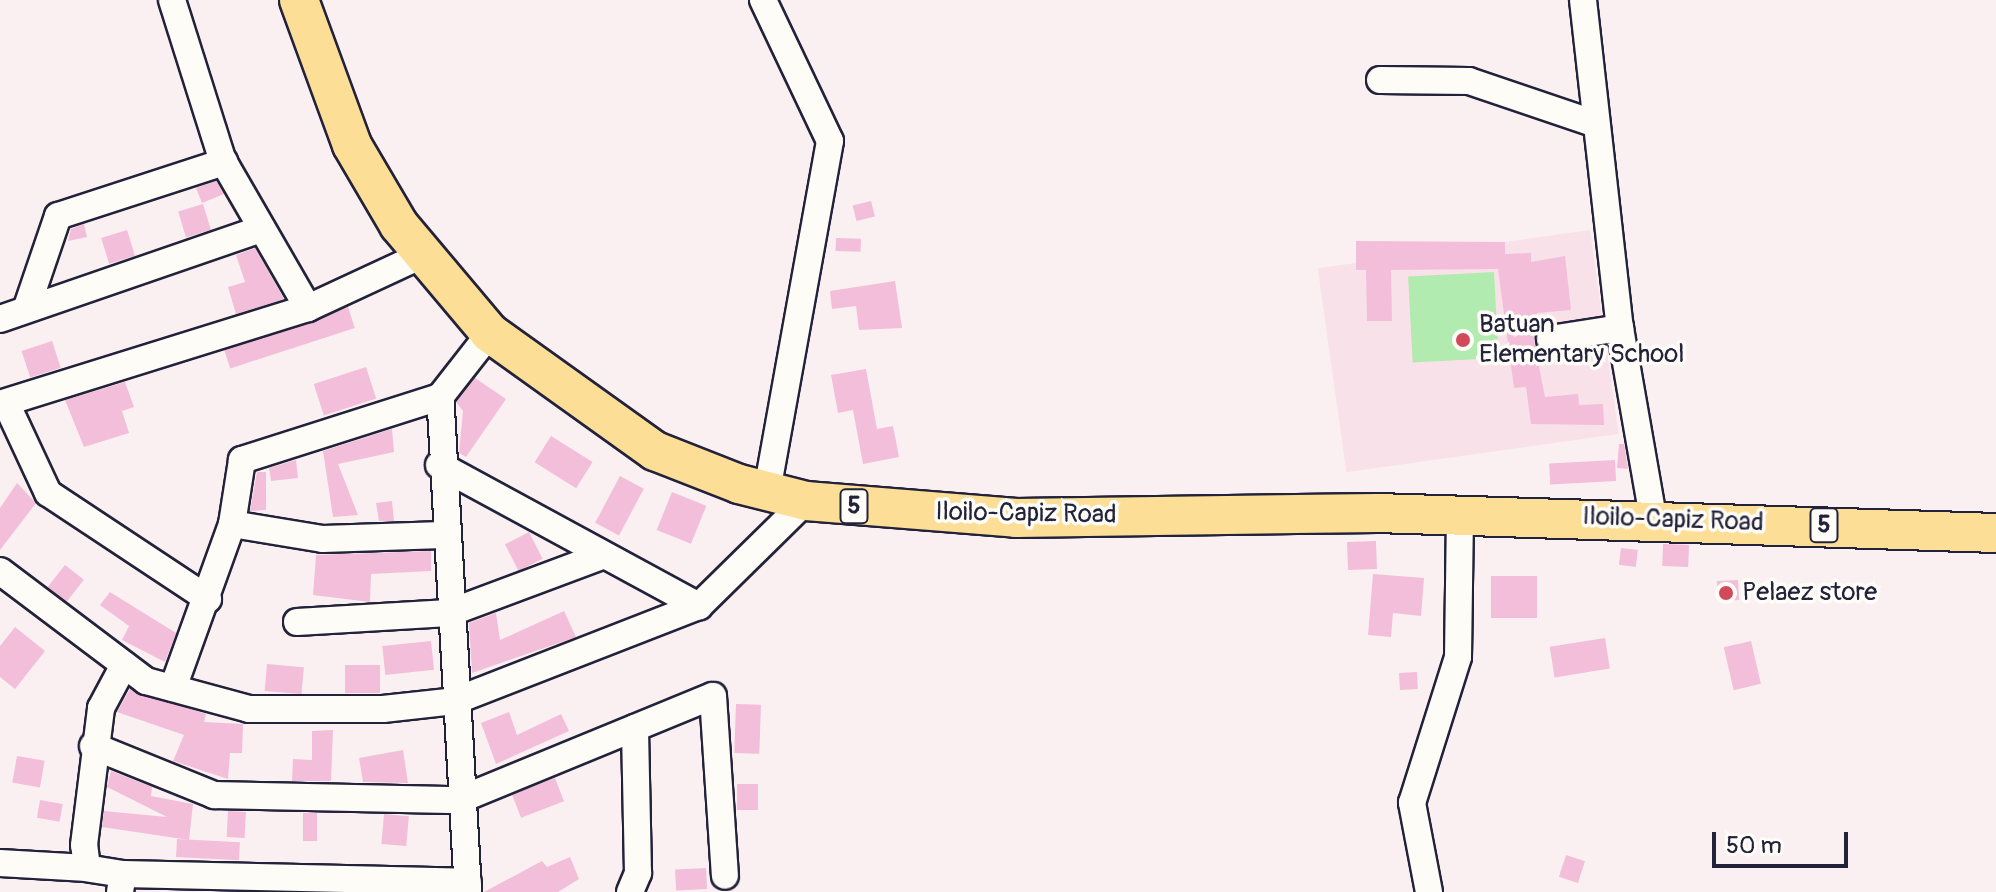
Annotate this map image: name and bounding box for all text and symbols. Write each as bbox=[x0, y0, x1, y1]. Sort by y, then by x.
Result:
place label: Batuan Elementary School bbox=[1479, 309, 1684, 370]
marker: Batuan Elementary School bbox=[1454, 331, 1472, 349]
road number: 5 bbox=[838, 486, 870, 526]
street label: Iloilo-Capiz Road bbox=[935, 497, 1117, 531]
street label: Iloilo-Capiz Road bbox=[1582, 501, 1764, 539]
road number: 5 bbox=[1808, 505, 1840, 545]
place label: Pelaez store bbox=[1742, 577, 1877, 609]
marker: Pelaez store bbox=[1717, 584, 1735, 602]
scale bar bbox=[1716, 816, 1852, 866]
text: 50 m bbox=[1726, 831, 1782, 860]

